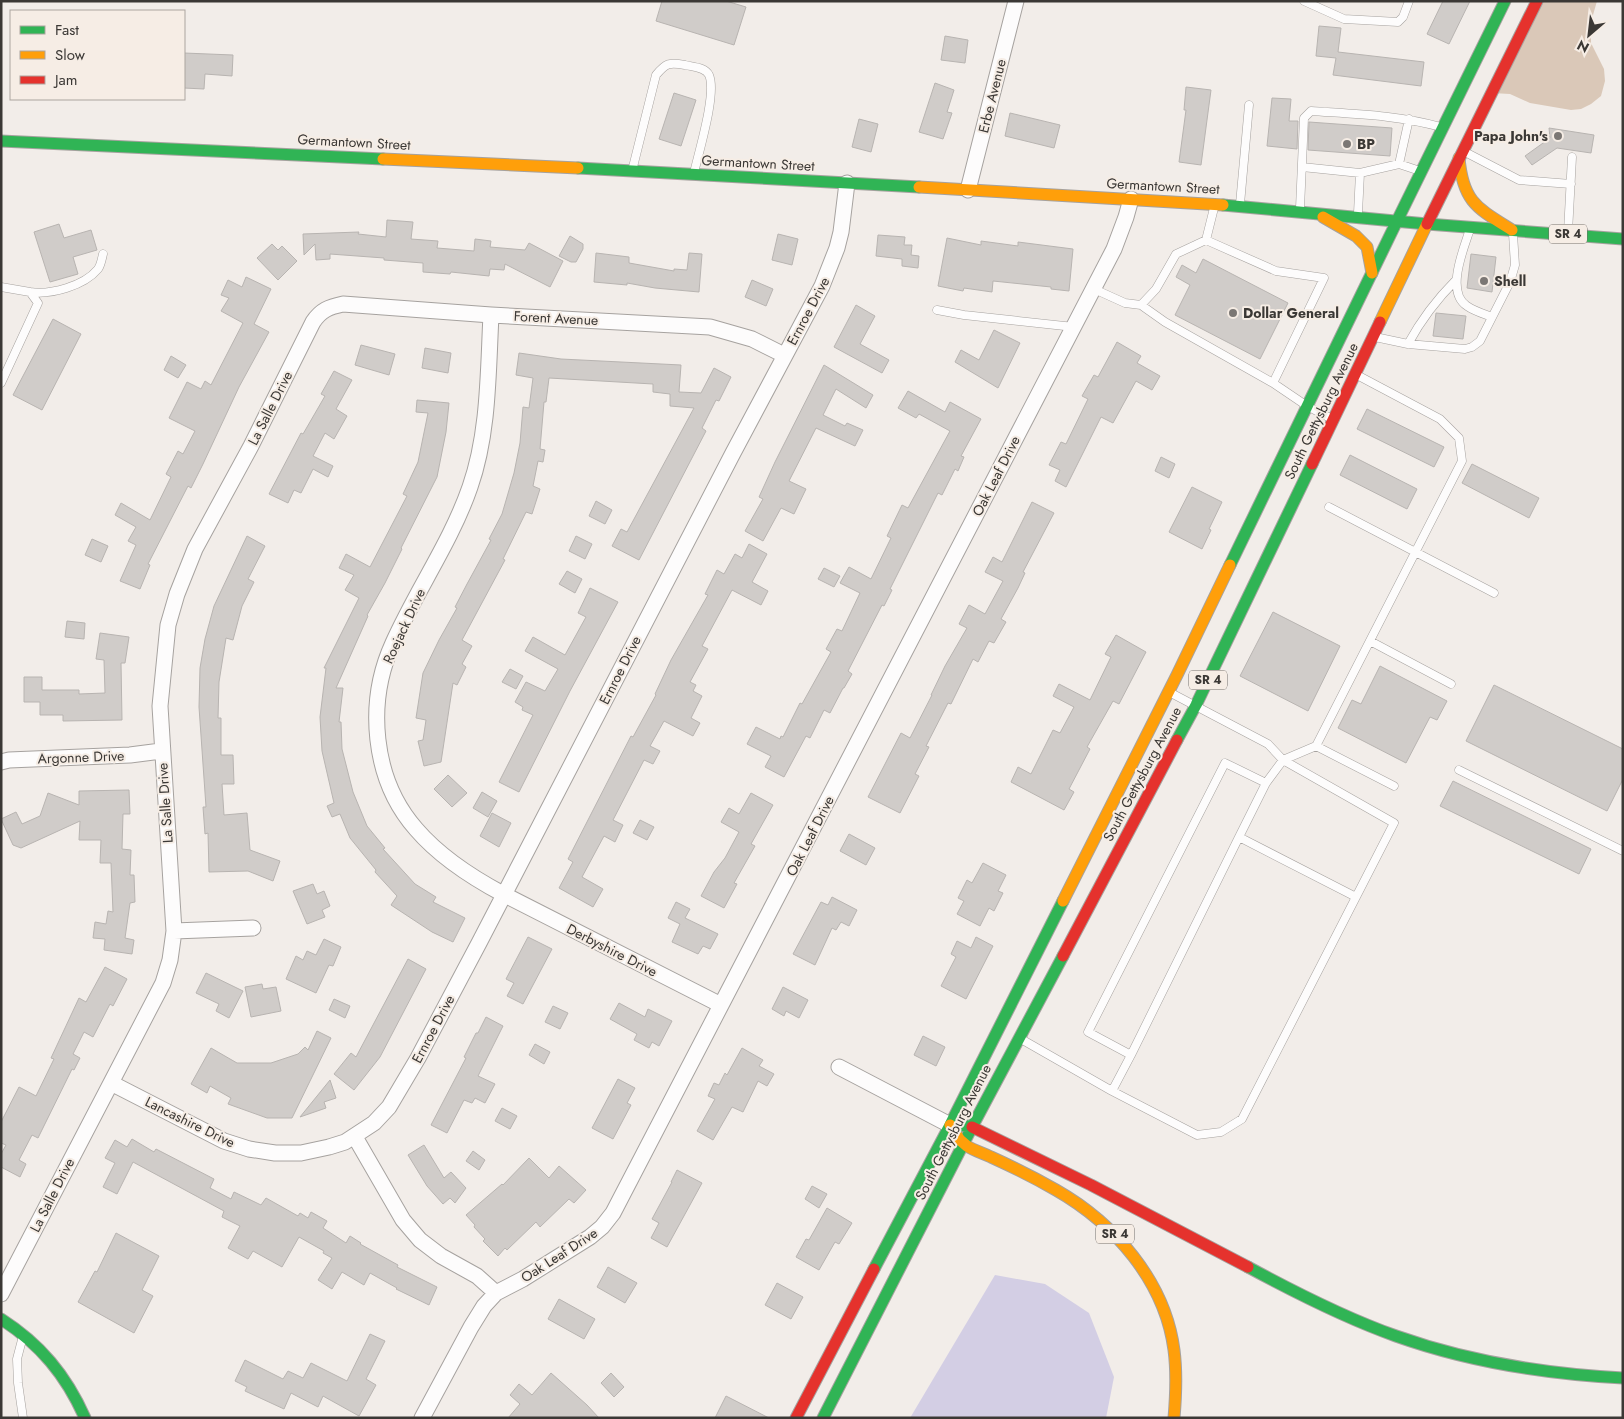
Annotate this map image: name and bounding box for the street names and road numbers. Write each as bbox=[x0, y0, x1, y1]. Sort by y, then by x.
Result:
street label: Erbe Avenue bbox=[973, 57, 1011, 135]
street label: Germantown Street bbox=[297, 129, 412, 155]
street label: Germantown Street bbox=[701, 150, 816, 176]
street label: Germantown Street bbox=[1106, 173, 1221, 199]
road number: SR 4 bbox=[1549, 224, 1587, 243]
street label: Ernroe Drive bbox=[782, 273, 834, 349]
street label: Forent Avenue bbox=[513, 306, 599, 330]
street label: South Gettysburg Avenue bbox=[1279, 339, 1363, 483]
street label: La Salle Drive bbox=[243, 368, 297, 448]
street label: Oak Leaf Drive bbox=[967, 432, 1025, 520]
street label: Roejack Drive bbox=[378, 585, 430, 667]
street label: Ernroe Drive bbox=[594, 632, 646, 708]
road number: SR 4 bbox=[1189, 670, 1227, 690]
street label: South Gettysburg Avenue bbox=[1098, 703, 1186, 845]
street label: Argonne Drive bbox=[37, 745, 125, 769]
street label: La Salle Drive bbox=[152, 762, 178, 844]
street label: Oak Leaf Drive bbox=[781, 792, 839, 880]
street label: Derbyshire Drive bbox=[563, 919, 661, 981]
street label: Ernroe Drive bbox=[407, 991, 459, 1067]
street label: South Gettysburg Avenue bbox=[910, 1061, 996, 1203]
street label: Lancashire Drive bbox=[142, 1092, 238, 1152]
street label: La Salle Drive bbox=[25, 1155, 79, 1235]
street label: Oak Leaf Drive bbox=[517, 1223, 601, 1287]
road number: SR 4 bbox=[1096, 1224, 1134, 1244]

